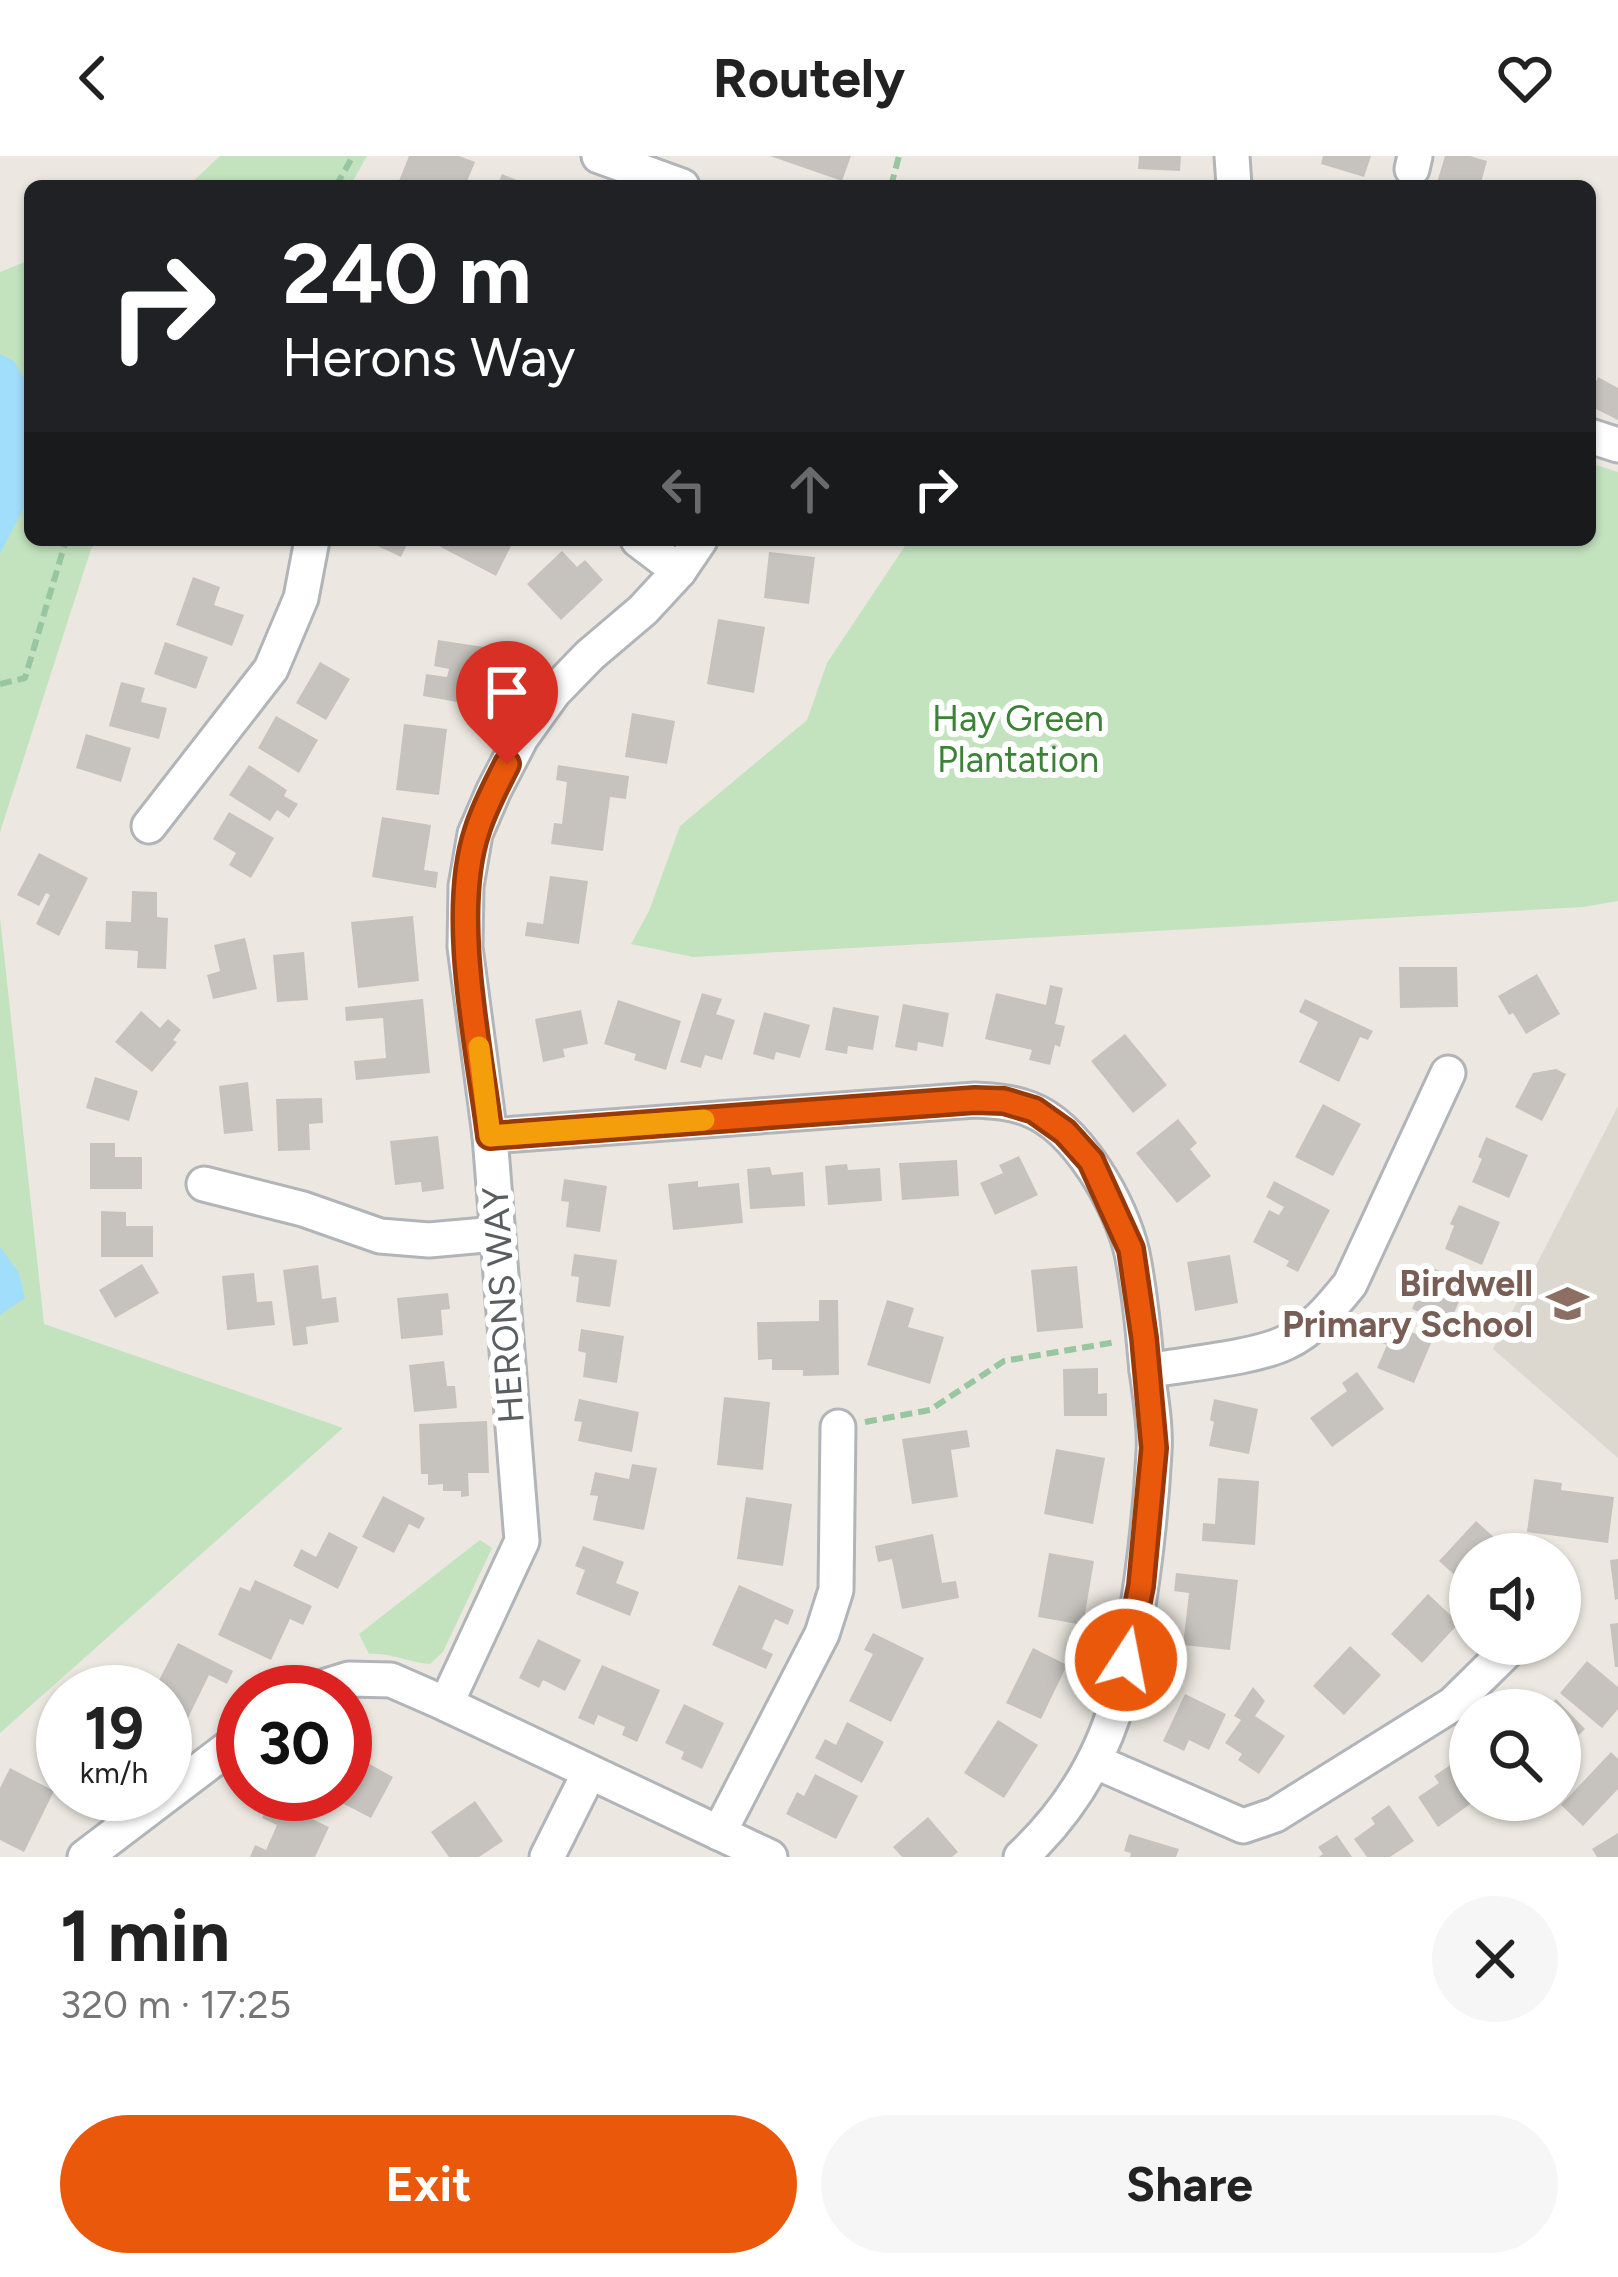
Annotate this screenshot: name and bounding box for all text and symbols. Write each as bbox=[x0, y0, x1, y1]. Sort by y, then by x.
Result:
icon: back bbox=[60, 45, 126, 111]
icon: heart bbox=[1492, 45, 1558, 111]
text: Routely bbox=[713, 46, 905, 111]
text: 240 m bbox=[282, 223, 531, 324]
icon: right bbox=[84, 228, 240, 384]
text: Herons Way bbox=[282, 325, 575, 390]
icon: left bbox=[651, 456, 717, 522]
icon: ahead bbox=[777, 456, 843, 522]
icon: right bbox=[903, 456, 969, 522]
pin bbox=[456, 641, 558, 764]
icon: arrive bbox=[474, 659, 540, 725]
park label: Hay Green Plantation bbox=[932, 697, 1104, 781]
street label: HERONS WAY bbox=[473, 1185, 533, 1425]
place label: Birdwell Primary School bbox=[1282, 1262, 1533, 1346]
school or university icon: Birdwell Primary School bbox=[1544, 1281, 1590, 1327]
map controls bbox=[1449, 1533, 1581, 1821]
button: sound bbox=[1449, 1533, 1581, 1665]
position arrow bbox=[1063, 1597, 1189, 1723]
speed limit sign: 30 bbox=[216, 1665, 372, 1821]
button: search bbox=[1449, 1689, 1581, 1821]
text: 19 bbox=[84, 1692, 144, 1764]
text: km/h bbox=[80, 1754, 148, 1791]
text: 1 min bbox=[60, 1893, 230, 1979]
button: close bbox=[1432, 1896, 1558, 2022]
text: 320 m · 17:25 bbox=[60, 1981, 291, 2028]
button: Exit bbox=[60, 2115, 797, 2253]
button: Share bbox=[821, 2115, 1558, 2253]

